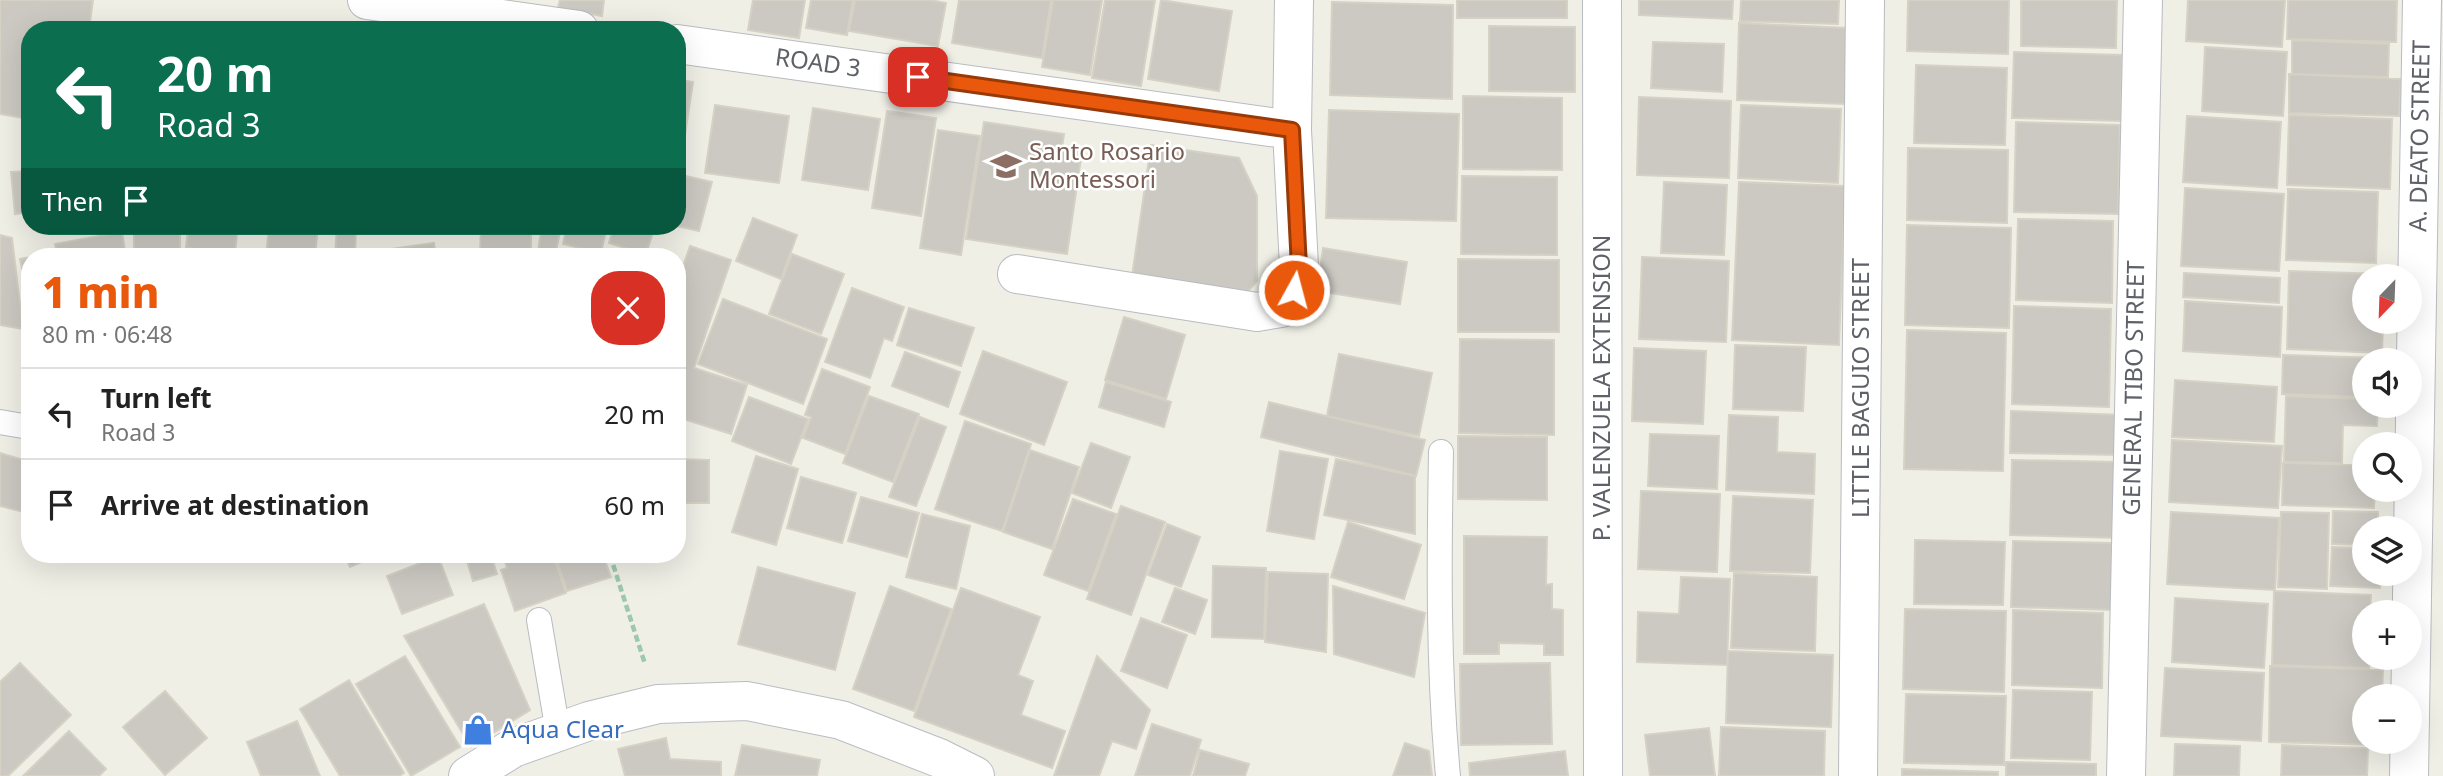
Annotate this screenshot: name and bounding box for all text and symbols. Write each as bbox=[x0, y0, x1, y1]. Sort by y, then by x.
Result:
street label: ROAD 3 bbox=[773, 39, 863, 84]
street label: A. DEATO STREET bbox=[2400, 39, 2437, 232]
text: 20 m bbox=[157, 40, 274, 106]
pin bbox=[888, 47, 948, 107]
icon: left bbox=[42, 49, 133, 140]
icon: arrive bbox=[899, 58, 937, 96]
text: Road 3 bbox=[157, 103, 261, 146]
place label: Santo Rosario Montessori bbox=[1029, 134, 1185, 195]
school or university icon: Santo Rosario Montessori bbox=[989, 149, 1023, 183]
icon: arrive bbox=[117, 182, 155, 220]
text: Then bbox=[42, 183, 103, 219]
street label: P. VALENZUELA EXTENSION bbox=[1584, 235, 1617, 541]
position arrow bbox=[1257, 253, 1331, 327]
street label: LITTLE BAGUIO STREET bbox=[1843, 257, 1876, 518]
street label: GENERAL TIBO STREET bbox=[2114, 260, 2151, 516]
text: 1 min bbox=[42, 263, 159, 320]
north arrow bbox=[2352, 264, 2422, 334]
map controls bbox=[2352, 264, 2422, 754]
button: close bbox=[591, 271, 665, 345]
text: 80 m · 06:48 bbox=[42, 318, 173, 350]
button: sound bbox=[2352, 348, 2422, 418]
text: Turn left bbox=[101, 380, 212, 416]
icon: left bbox=[42, 395, 80, 433]
text: 20 m bbox=[604, 396, 665, 432]
text: Road 3 bbox=[101, 416, 175, 448]
button: search bbox=[2352, 432, 2422, 502]
icon: arrive bbox=[42, 486, 80, 524]
text: Arrive at destination bbox=[101, 487, 370, 523]
text: 60 m bbox=[604, 487, 665, 523]
button: layers bbox=[2352, 516, 2422, 586]
button: + bbox=[2352, 600, 2422, 670]
button: − bbox=[2352, 684, 2422, 754]
place label: Aqua Clear bbox=[501, 712, 624, 745]
shop icon: Aqua Clear bbox=[461, 713, 495, 747]

